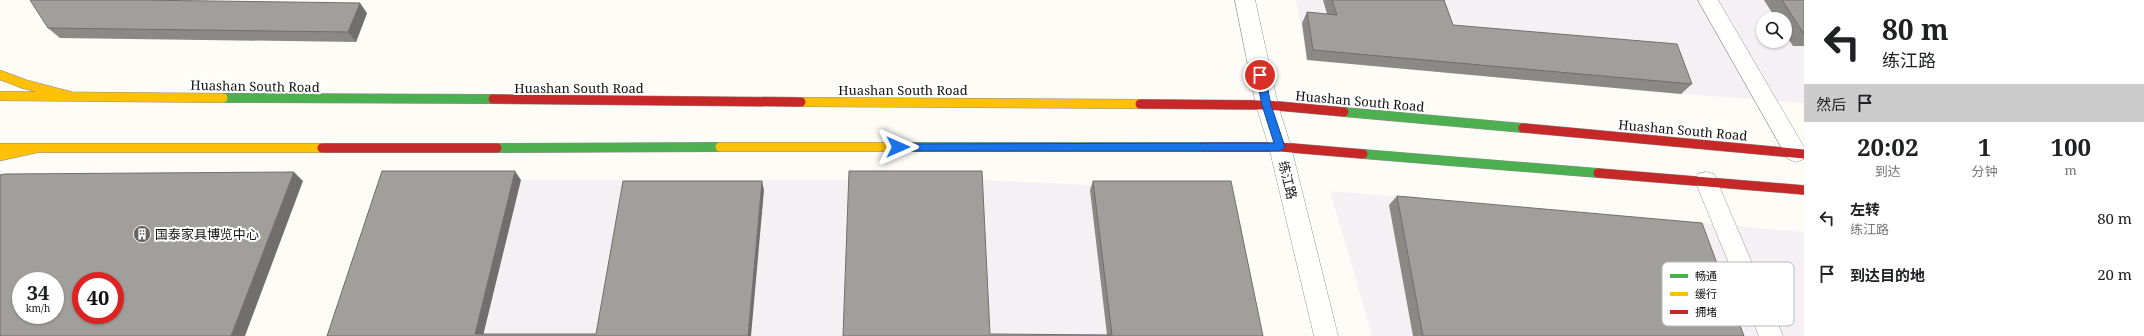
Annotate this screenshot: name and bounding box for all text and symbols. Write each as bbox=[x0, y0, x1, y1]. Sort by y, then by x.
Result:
text: 80 m bbox=[1882, 10, 1949, 48]
map controls bbox=[1756, 12, 1792, 48]
button: search bbox=[1756, 12, 1792, 48]
icon: left bbox=[1816, 16, 1868, 68]
text: 练江路 bbox=[1882, 48, 1936, 72]
pin bbox=[1243, 58, 1277, 92]
icon: arrive bbox=[1249, 64, 1271, 86]
street label: Huashan South Road bbox=[190, 76, 320, 96]
street label: Huashan South Road bbox=[514, 79, 644, 97]
street label: Huashan South Road bbox=[838, 81, 968, 99]
street label: Huashan South Road bbox=[1295, 86, 1425, 116]
icon: arrive bbox=[1854, 92, 1876, 114]
text: 然后 bbox=[1816, 94, 1846, 114]
street label: Huashan South Road bbox=[1618, 115, 1748, 145]
position arrow bbox=[877, 126, 919, 168]
text: 20:02 bbox=[1857, 130, 1918, 163]
text: 1 bbox=[1978, 130, 1991, 163]
text: 100 bbox=[2050, 130, 2091, 163]
street label: 练江路 bbox=[1275, 159, 1301, 201]
text: m bbox=[2065, 161, 2077, 179]
text: 到达 bbox=[1875, 162, 1901, 180]
text: 分钟 bbox=[1971, 162, 1997, 180]
text: 左转 bbox=[1850, 199, 1880, 219]
icon: left bbox=[1816, 207, 1838, 229]
text: 80 m bbox=[2097, 208, 2132, 228]
text: 练江路 bbox=[1850, 220, 1889, 238]
building icon: 国泰家具博览中心 bbox=[132, 224, 152, 244]
place label: 国泰家具博览中心 bbox=[155, 225, 259, 243]
legend bbox=[1662, 262, 1794, 326]
icon: arrive bbox=[1816, 263, 1838, 285]
text: 20 m bbox=[2097, 264, 2132, 284]
text: 到达目的地 bbox=[1850, 265, 1925, 285]
text: 畅通 bbox=[1695, 268, 1717, 283]
speed limit sign: 40 bbox=[72, 272, 124, 324]
text: 34 bbox=[27, 279, 49, 306]
text: 缓行 bbox=[1695, 286, 1717, 301]
text: km/h bbox=[26, 301, 50, 315]
text: 拥堵 bbox=[1695, 304, 1717, 319]

